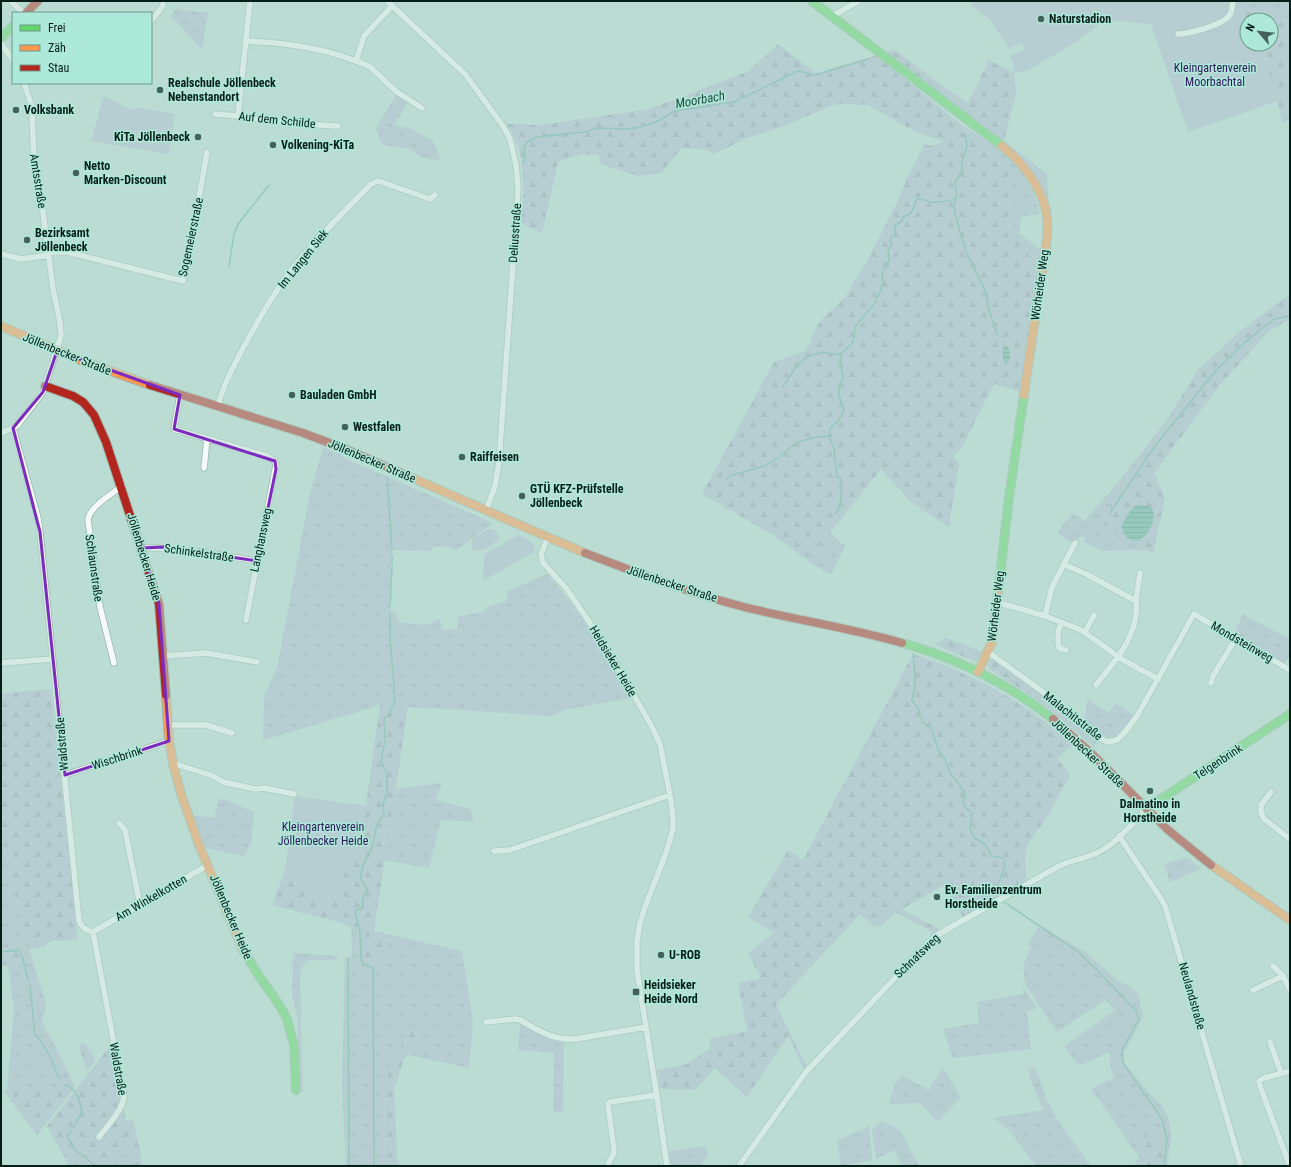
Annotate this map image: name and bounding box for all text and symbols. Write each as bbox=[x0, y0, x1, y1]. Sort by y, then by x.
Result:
legend bbox=[12, 12, 152, 84]
place label: Naturstadion bbox=[1049, 12, 1111, 26]
north arrow bbox=[1239, 12, 1279, 52]
marker: Naturstadion bbox=[1036, 14, 1046, 24]
text: Frei bbox=[48, 21, 66, 35]
text: N bbox=[1243, 21, 1258, 34]
text: Zäh bbox=[48, 41, 66, 55]
text: Stau bbox=[48, 61, 70, 75]
park label: Kleingartenverein Moorbachtal bbox=[1174, 61, 1256, 89]
place label: Realschule Jöllenbeck Nebenstandort bbox=[168, 76, 276, 104]
marker: Realschule Jöllenbeck Nebenstandort bbox=[155, 85, 165, 95]
water label: Moorbach bbox=[674, 88, 726, 111]
place label: Volksbank bbox=[24, 103, 74, 117]
marker: Volksbank bbox=[11, 105, 21, 115]
street label: Auf dem Schilde bbox=[238, 109, 316, 131]
place label: KiTa Jöllenbeck bbox=[114, 130, 190, 144]
marker: KiTa Jöllenbeck bbox=[193, 132, 203, 142]
place label: Volkening-KiTa bbox=[281, 138, 354, 152]
marker: Volkening-KiTa bbox=[268, 140, 278, 150]
street label: Amtsstraße bbox=[27, 153, 49, 210]
place label: Netto Marken-Discount bbox=[84, 159, 167, 187]
marker: Netto Marken-Discount bbox=[71, 168, 81, 178]
street label: Sogemeierstraße bbox=[176, 196, 206, 278]
street label: Deliusstraße bbox=[506, 203, 524, 263]
place label: Bezirksamt Jöllenbeck bbox=[35, 226, 90, 254]
street label: Im Langen Siek bbox=[275, 226, 332, 291]
marker: Bezirksamt Jöllenbeck bbox=[22, 235, 32, 245]
street label: Wörheider Weg bbox=[1028, 249, 1052, 321]
street label: Jöllenbecker Straße bbox=[21, 330, 114, 378]
place label: Bauladen GmbH bbox=[300, 388, 377, 402]
marker: Bauladen GmbH bbox=[287, 390, 297, 400]
place label: Westfalen bbox=[353, 420, 401, 434]
marker: Westfalen bbox=[340, 422, 350, 432]
street label: Jöllenbecker Straße bbox=[326, 436, 418, 486]
place label: Raiffeisen bbox=[470, 450, 519, 464]
marker: Raiffeisen bbox=[457, 452, 467, 462]
place label: GTÜ KFZ-Prüfstelle Jöllenbeck bbox=[530, 481, 624, 510]
marker: GTÜ KFZ-Prüfstelle Jöllenbeck bbox=[517, 491, 527, 501]
street label: Langhansweg bbox=[247, 507, 275, 573]
street label: Jöllenbecker Heide bbox=[124, 512, 164, 603]
street label: Schlaunstraße bbox=[82, 533, 106, 603]
street label: Schinkelstraße bbox=[163, 541, 235, 565]
street label: Jöllenbecker Straße bbox=[625, 563, 719, 605]
street label: Wörheider Weg bbox=[985, 570, 1007, 642]
street label: Mondsteinweg bbox=[1208, 619, 1276, 665]
street label: Heidsieker Heide bbox=[586, 623, 640, 699]
street label: Malachitstraße bbox=[1041, 689, 1106, 744]
street label: Waldstraße bbox=[53, 716, 71, 771]
street label: Jöllenbecker Straße bbox=[1049, 716, 1127, 790]
street label: Telgenbrink bbox=[1191, 741, 1245, 783]
street label: Wischbrink bbox=[90, 743, 145, 773]
marker: Dalmatino in Horstheide bbox=[1145, 786, 1155, 796]
place label: Dalmatino in Horstheide bbox=[1120, 797, 1180, 825]
park label: Kleingartenverein Jöllenbecker Heide bbox=[278, 820, 369, 848]
street label: Am Winkelkotten bbox=[113, 872, 189, 924]
street label: Jöllenbecker Heide bbox=[207, 873, 255, 962]
place label: Ev. Familienzentrum Horstheide bbox=[945, 883, 1042, 911]
marker: Ev. Familienzentrum Horstheide bbox=[932, 892, 942, 902]
street label: Schnatsweg bbox=[891, 931, 943, 981]
place label: U-ROB bbox=[669, 948, 701, 962]
marker: U-ROB bbox=[656, 950, 666, 960]
street label: Neulandstraße bbox=[1176, 961, 1208, 1032]
place label: Heidsieker Heide Nord bbox=[644, 978, 698, 1006]
marker: Heidsieker Heide Nord bbox=[631, 987, 641, 997]
street label: Waldstraße bbox=[106, 1041, 130, 1097]

